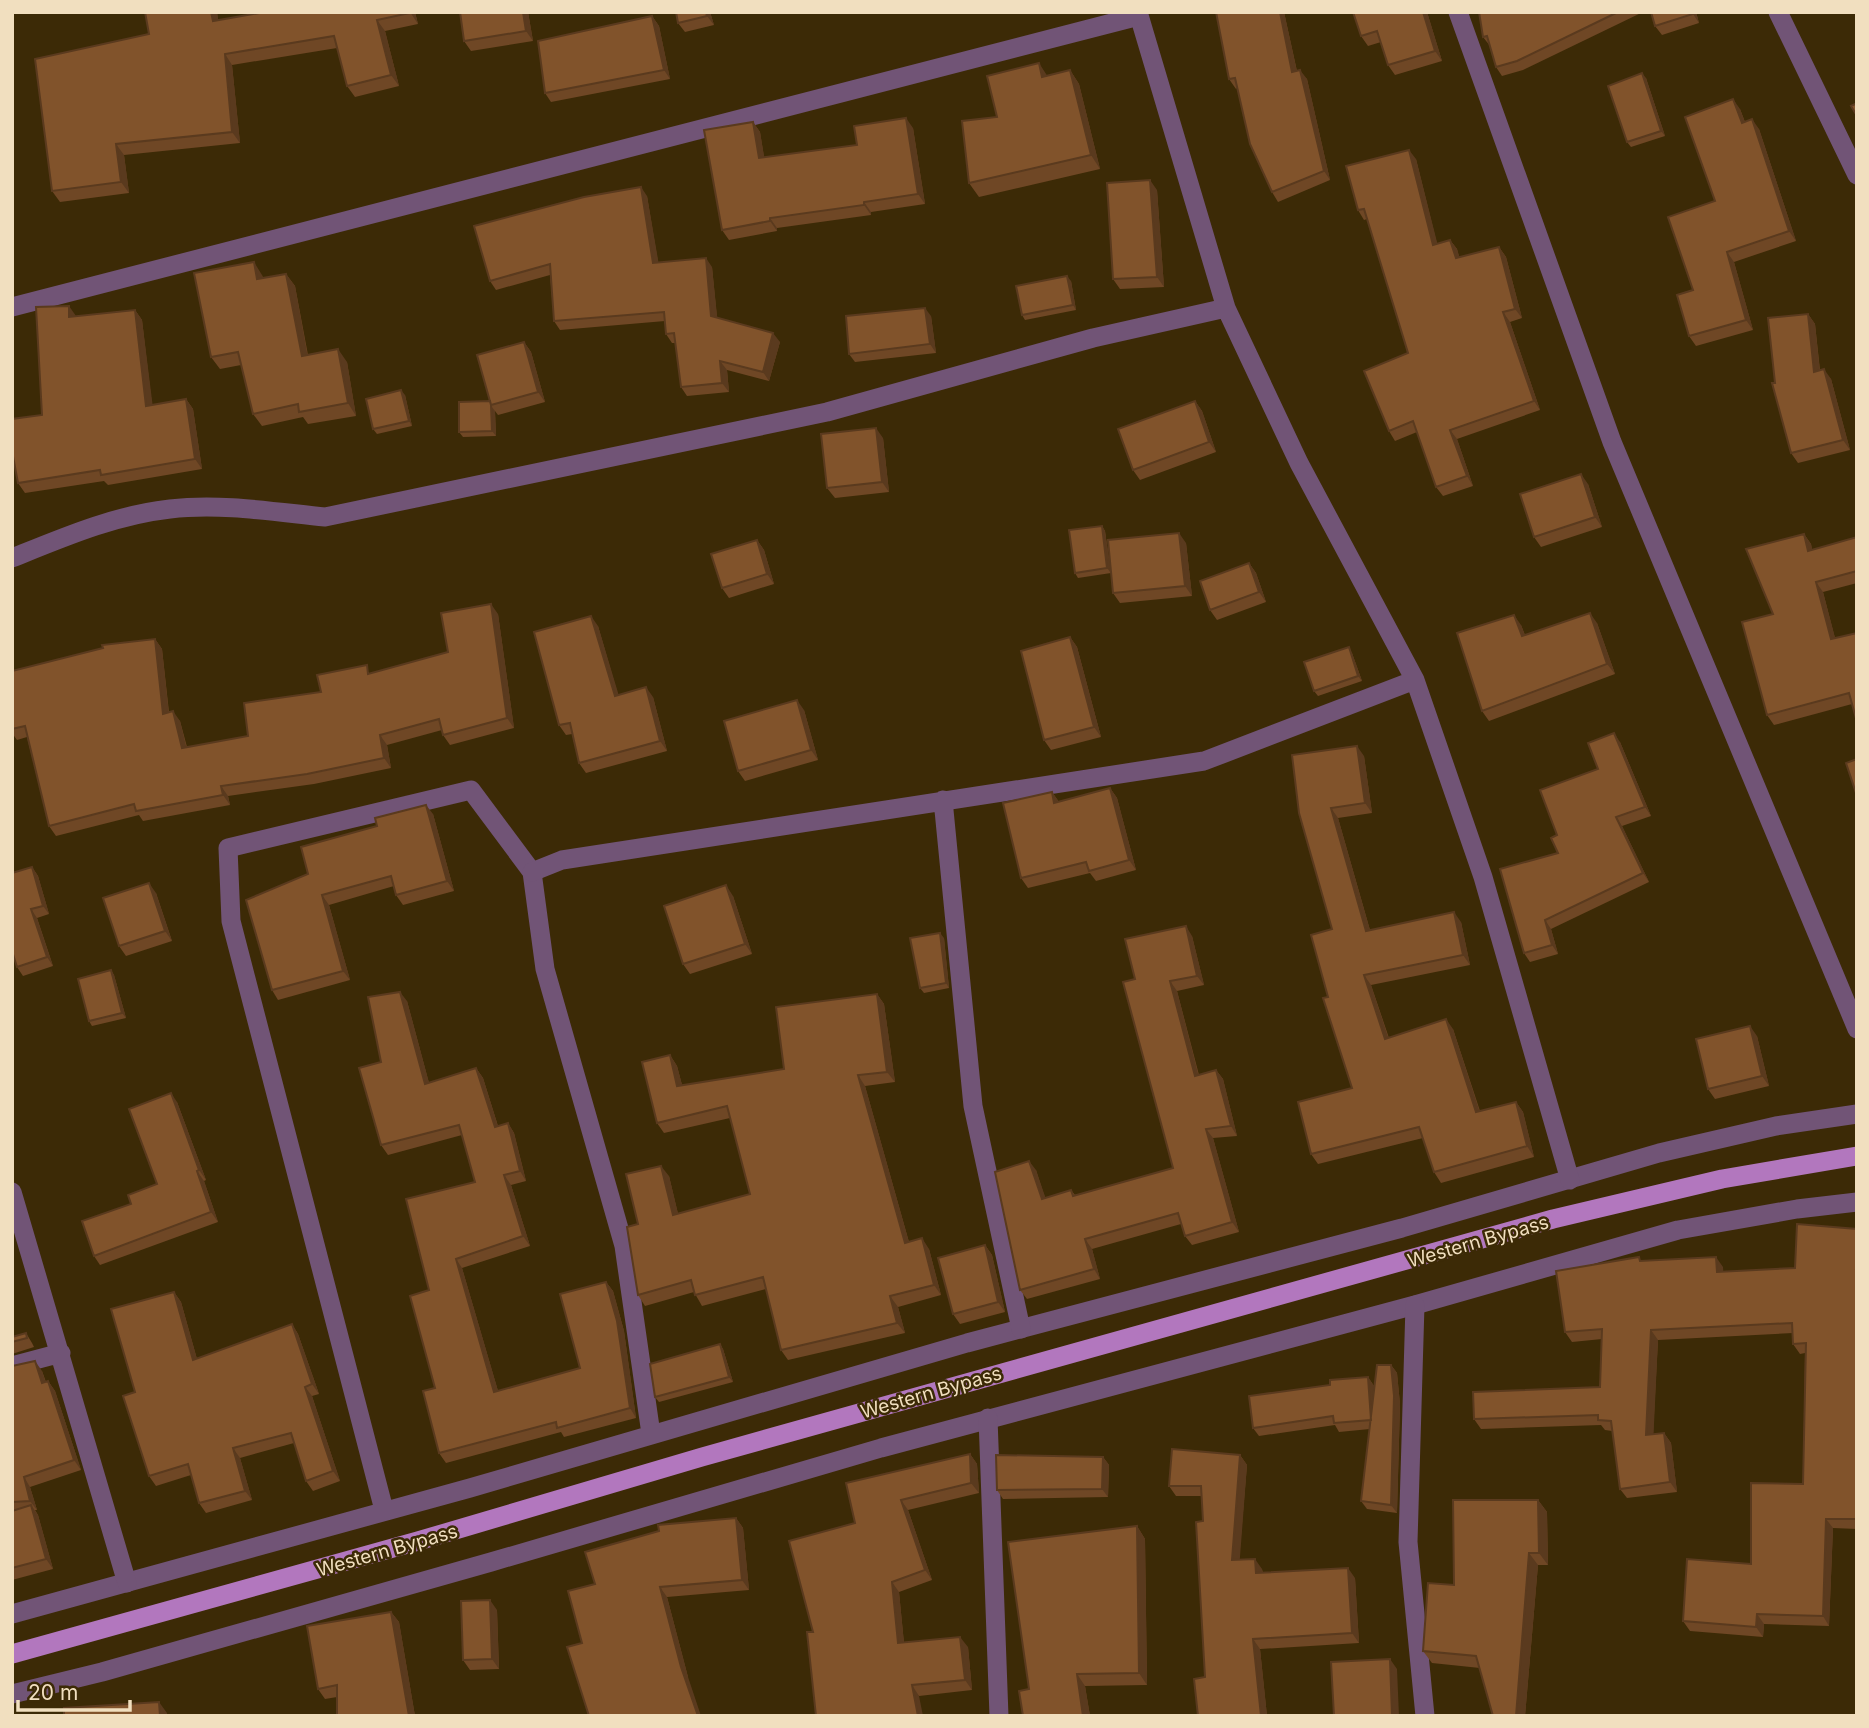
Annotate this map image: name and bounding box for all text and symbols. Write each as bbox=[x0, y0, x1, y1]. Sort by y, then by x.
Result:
street label: Western Bypass bbox=[1405, 1210, 1551, 1273]
street label: Western Bypass bbox=[858, 1361, 1004, 1424]
street label: Western Bypass bbox=[314, 1519, 460, 1582]
scale bar bbox=[18, 1668, 130, 1712]
text: 20 m bbox=[28, 1680, 78, 1705]

